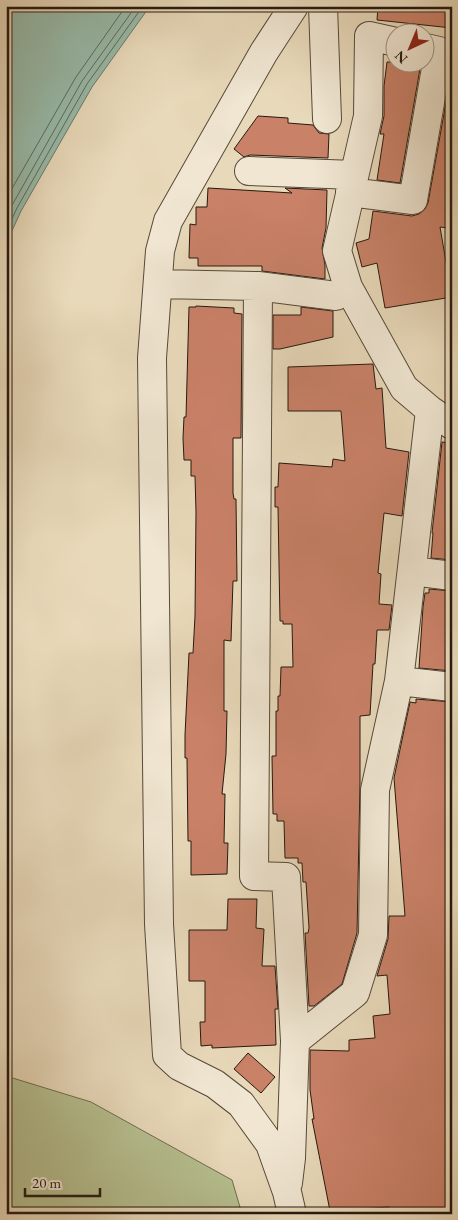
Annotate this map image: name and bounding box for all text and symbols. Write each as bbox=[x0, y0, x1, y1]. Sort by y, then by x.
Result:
north arrow bbox=[386, 22, 436, 72]
text: N bbox=[390, 46, 411, 68]
scale bar bbox=[25, 1165, 100, 1197]
text: 20 m bbox=[32, 1173, 61, 1192]

